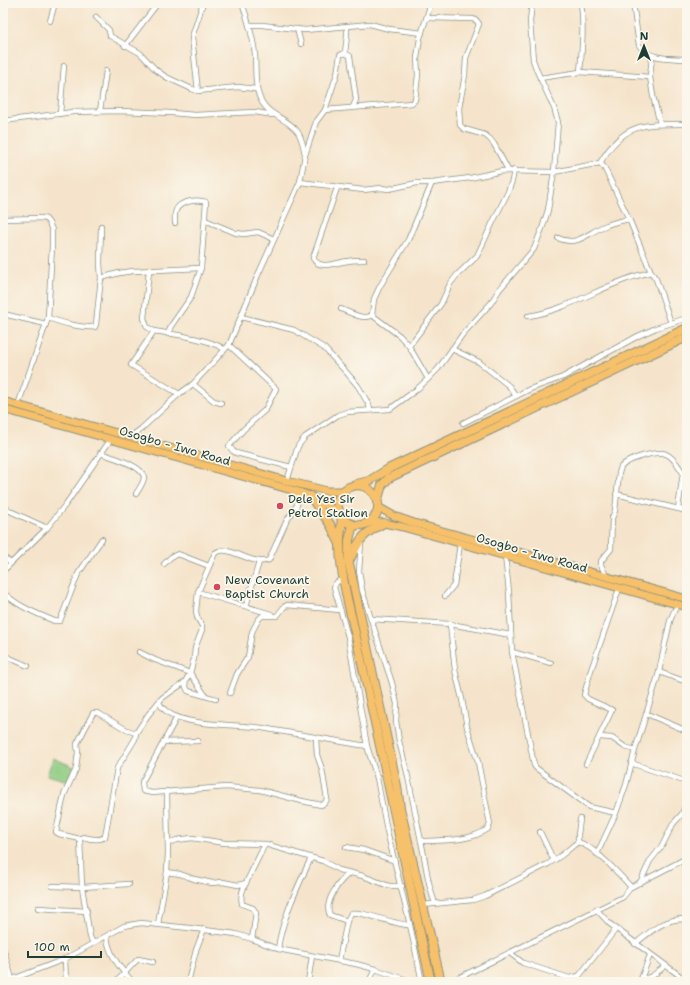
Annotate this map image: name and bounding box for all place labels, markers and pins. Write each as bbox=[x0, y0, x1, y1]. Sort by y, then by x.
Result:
place label: Dele Yes Sir Petrol Station bbox=[288, 491, 368, 521]
marker: Dele Yes Sir Petrol Station bbox=[275, 501, 285, 511]
place label: New Covenant Baptist Church bbox=[225, 572, 310, 602]
marker: New Covenant Baptist Church bbox=[212, 582, 222, 592]

